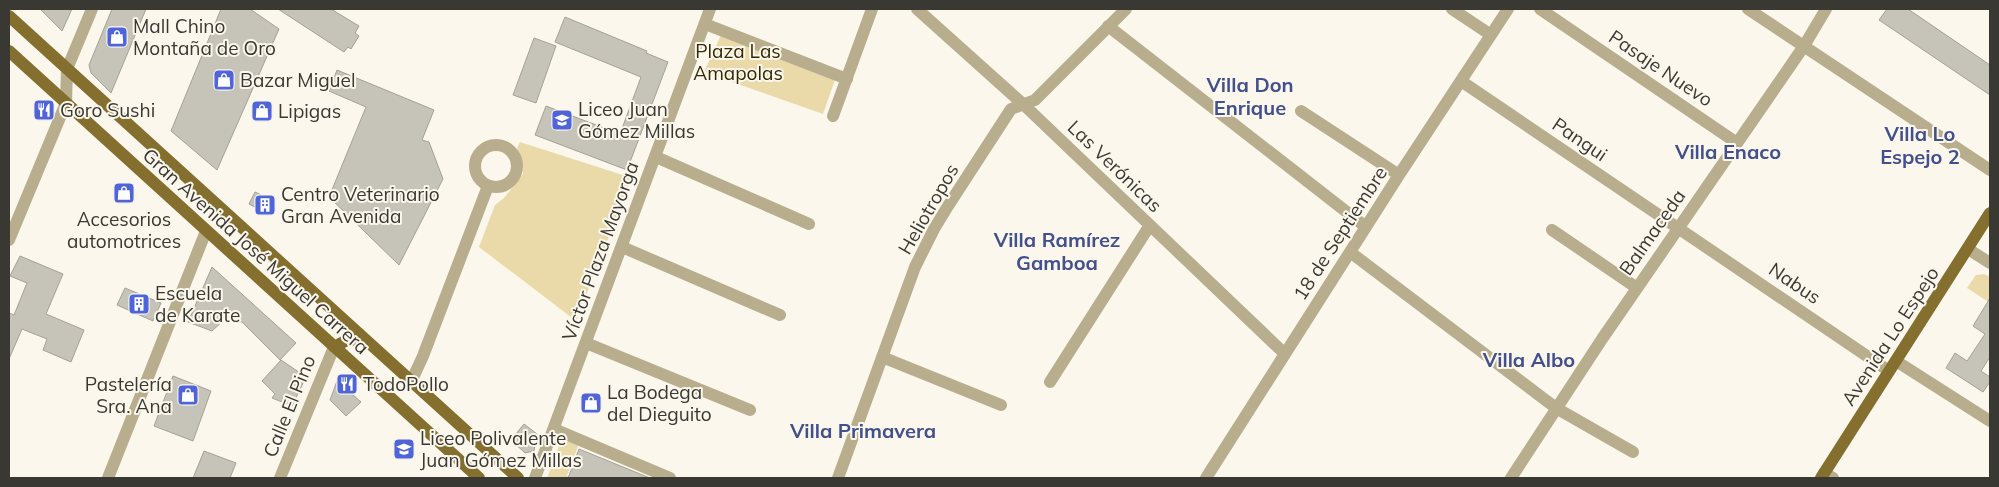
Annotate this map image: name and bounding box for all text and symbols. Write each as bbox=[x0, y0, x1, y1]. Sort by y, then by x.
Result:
place label: Mall Chino Montaña de Oro bbox=[133, 14, 276, 60]
street label: Pasaje Nuevo bbox=[1604, 24, 1718, 112]
shop icon: Mall Chino Montaña de Oro bbox=[105, 25, 129, 49]
park label: Plaza Las Amapolas bbox=[693, 39, 783, 85]
shop icon: Bazar Miguel bbox=[212, 68, 236, 92]
place label: Bazar Miguel bbox=[240, 68, 355, 92]
district label: Villa Don Enrique bbox=[1205, 72, 1294, 120]
place label: Liceo Juan Gómez Millas bbox=[578, 97, 695, 143]
restaurant icon: Goro Sushi bbox=[32, 98, 56, 122]
place label: Goro Sushi bbox=[60, 98, 155, 122]
shop icon: Lipigas bbox=[250, 99, 274, 123]
place label: Lipigas bbox=[278, 99, 341, 123]
school or university icon: Liceo Juan Gómez Millas bbox=[550, 108, 574, 132]
street label: Pangui bbox=[1548, 112, 1612, 166]
street label: Las Verónicas bbox=[1063, 115, 1167, 217]
district label: Villa Lo Espejo 2 bbox=[1880, 121, 1960, 169]
district label: Villa Enaco bbox=[1674, 139, 1781, 164]
street label: Gran Avenida José Miguel Carrera bbox=[138, 143, 374, 359]
street label: Víctor Plaza Mayorga bbox=[556, 158, 644, 344]
street label: Heliotropos bbox=[892, 159, 964, 259]
street label: 18 de Septiembre bbox=[1288, 162, 1392, 304]
shop icon: Accesorios automotrices bbox=[112, 181, 136, 205]
place label: Centro Veterinario Gran Avenida bbox=[281, 182, 440, 228]
street label: Balmaceda bbox=[1614, 184, 1690, 280]
building icon: Centro Veterinario Gran Avenida bbox=[253, 193, 277, 217]
place label: Accesorios automotrices bbox=[67, 207, 181, 253]
district label: Villa Ramírez Gamboa bbox=[993, 227, 1120, 275]
street label: Nabus bbox=[1765, 257, 1825, 309]
street label: Avenida Lo Espejo bbox=[1836, 262, 1944, 410]
place label: Escuela de Karate bbox=[155, 281, 240, 327]
building icon: Escuela de Karate bbox=[127, 292, 151, 316]
district label: Villa Albo bbox=[1482, 347, 1575, 372]
street label: Calle El Pino bbox=[258, 351, 320, 461]
place label: Pastelería Sra. Ana bbox=[85, 372, 172, 418]
restaurant icon: TodoPollo bbox=[335, 372, 359, 396]
place label: TodoPollo bbox=[363, 372, 449, 396]
place label: La Bodega del Dieguito bbox=[607, 380, 712, 426]
shop icon: Pastelería Sra. Ana bbox=[176, 383, 200, 407]
shop icon: La Bodega del Dieguito bbox=[579, 391, 603, 415]
district label: Villa Primavera bbox=[789, 418, 936, 443]
place label: Liceo Polivalente Juan Gómez Millas bbox=[420, 426, 582, 472]
school or university icon: Liceo Polivalente Juan Gómez Millas bbox=[392, 437, 416, 461]

